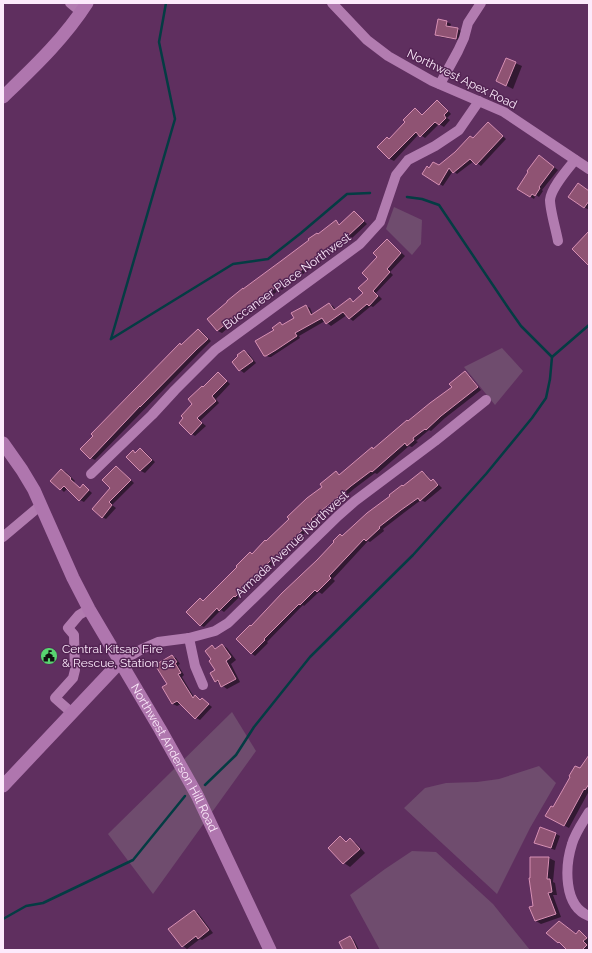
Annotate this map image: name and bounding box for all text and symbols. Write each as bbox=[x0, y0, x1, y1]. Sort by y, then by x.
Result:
street label: Northwest Apex Road bbox=[405, 46, 519, 112]
street label: Buccaneer Place Northwest bbox=[220, 230, 354, 332]
street label: Armada Avenue Northwest bbox=[233, 488, 351, 600]
place label: Central Kitsap Fire & Rescue, Station 52 bbox=[62, 642, 174, 670]
public building icon: Central Kitsap Fire & Rescue, Station 52 bbox=[39, 646, 59, 666]
street label: Northwest Anderson Hill Road bbox=[128, 681, 220, 834]

